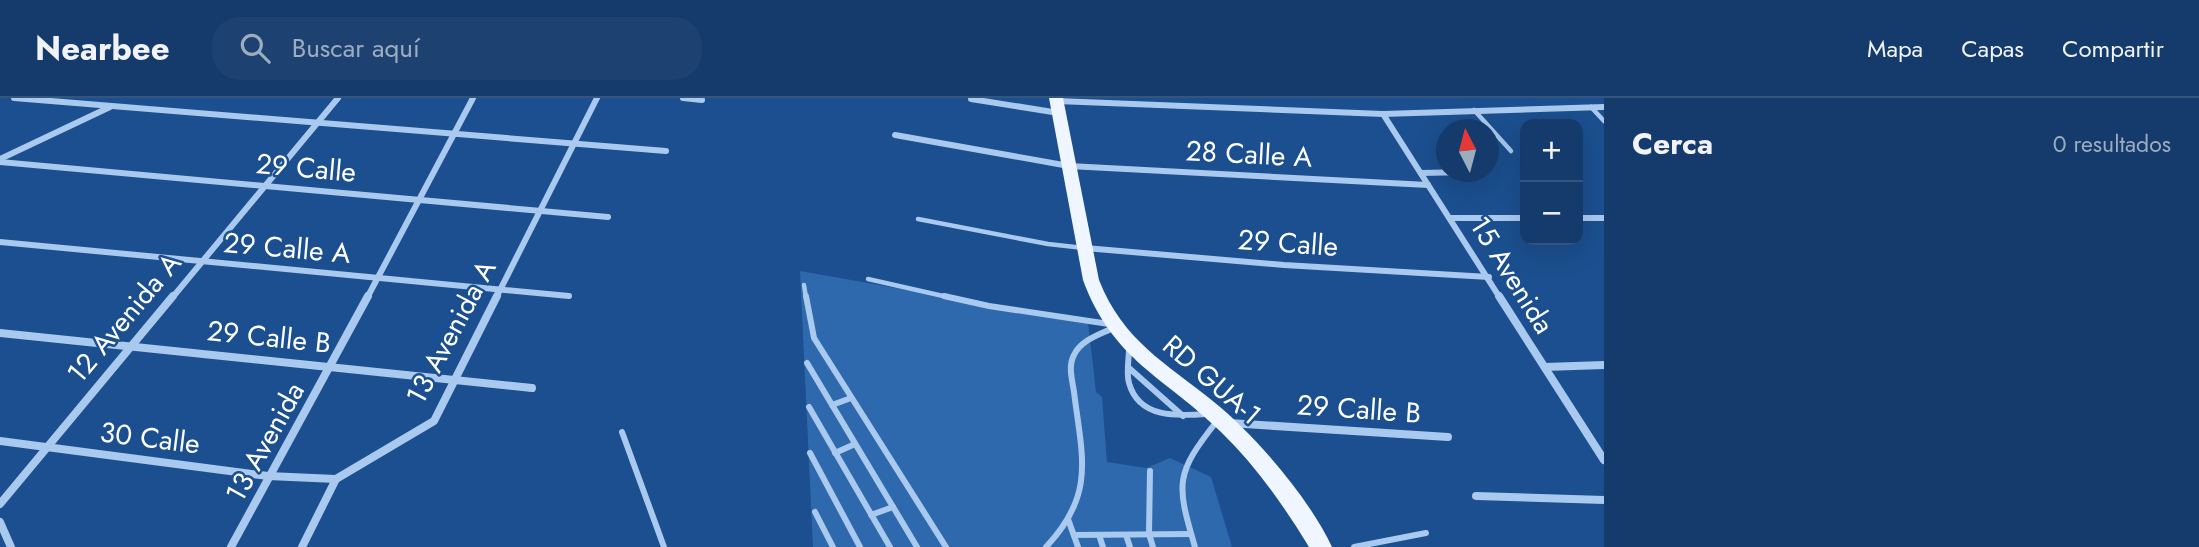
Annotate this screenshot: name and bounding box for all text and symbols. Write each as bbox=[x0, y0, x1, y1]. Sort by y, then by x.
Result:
search box bbox=[212, 17, 702, 80]
text: Nearbee bbox=[35, 25, 170, 72]
icon: search bbox=[236, 29, 274, 67]
text: Buscar aquí bbox=[292, 29, 420, 67]
text: Mapa bbox=[1867, 31, 1923, 66]
text: Capas bbox=[1961, 31, 2024, 66]
text: Compartir bbox=[2062, 31, 2164, 66]
north arrow bbox=[1436, 119, 1499, 182]
map controls bbox=[1520, 119, 1583, 245]
button: + bbox=[1520, 119, 1583, 182]
text: Cerca bbox=[1632, 122, 1713, 165]
text: 0 resultados bbox=[2053, 127, 2171, 161]
street label: 28 Calle A bbox=[1185, 130, 1314, 178]
street label: 29 Calle bbox=[254, 143, 358, 193]
button: − bbox=[1520, 182, 1583, 245]
street label: 15 Avenida bbox=[1460, 208, 1564, 342]
street label: 29 Calle bbox=[1236, 219, 1340, 267]
street label: 29 Calle A bbox=[222, 222, 353, 274]
street label: 12 Avenida A bbox=[57, 244, 191, 392]
street label: 13 Avenida A bbox=[396, 252, 506, 411]
street label: 29 Calle B bbox=[205, 310, 333, 364]
street label: RD GUA-1 bbox=[1154, 325, 1270, 435]
street label: 13 Avenida bbox=[215, 375, 315, 509]
street label: 29 Calle B bbox=[1296, 384, 1422, 434]
street label: 30 Calle bbox=[98, 412, 202, 464]

